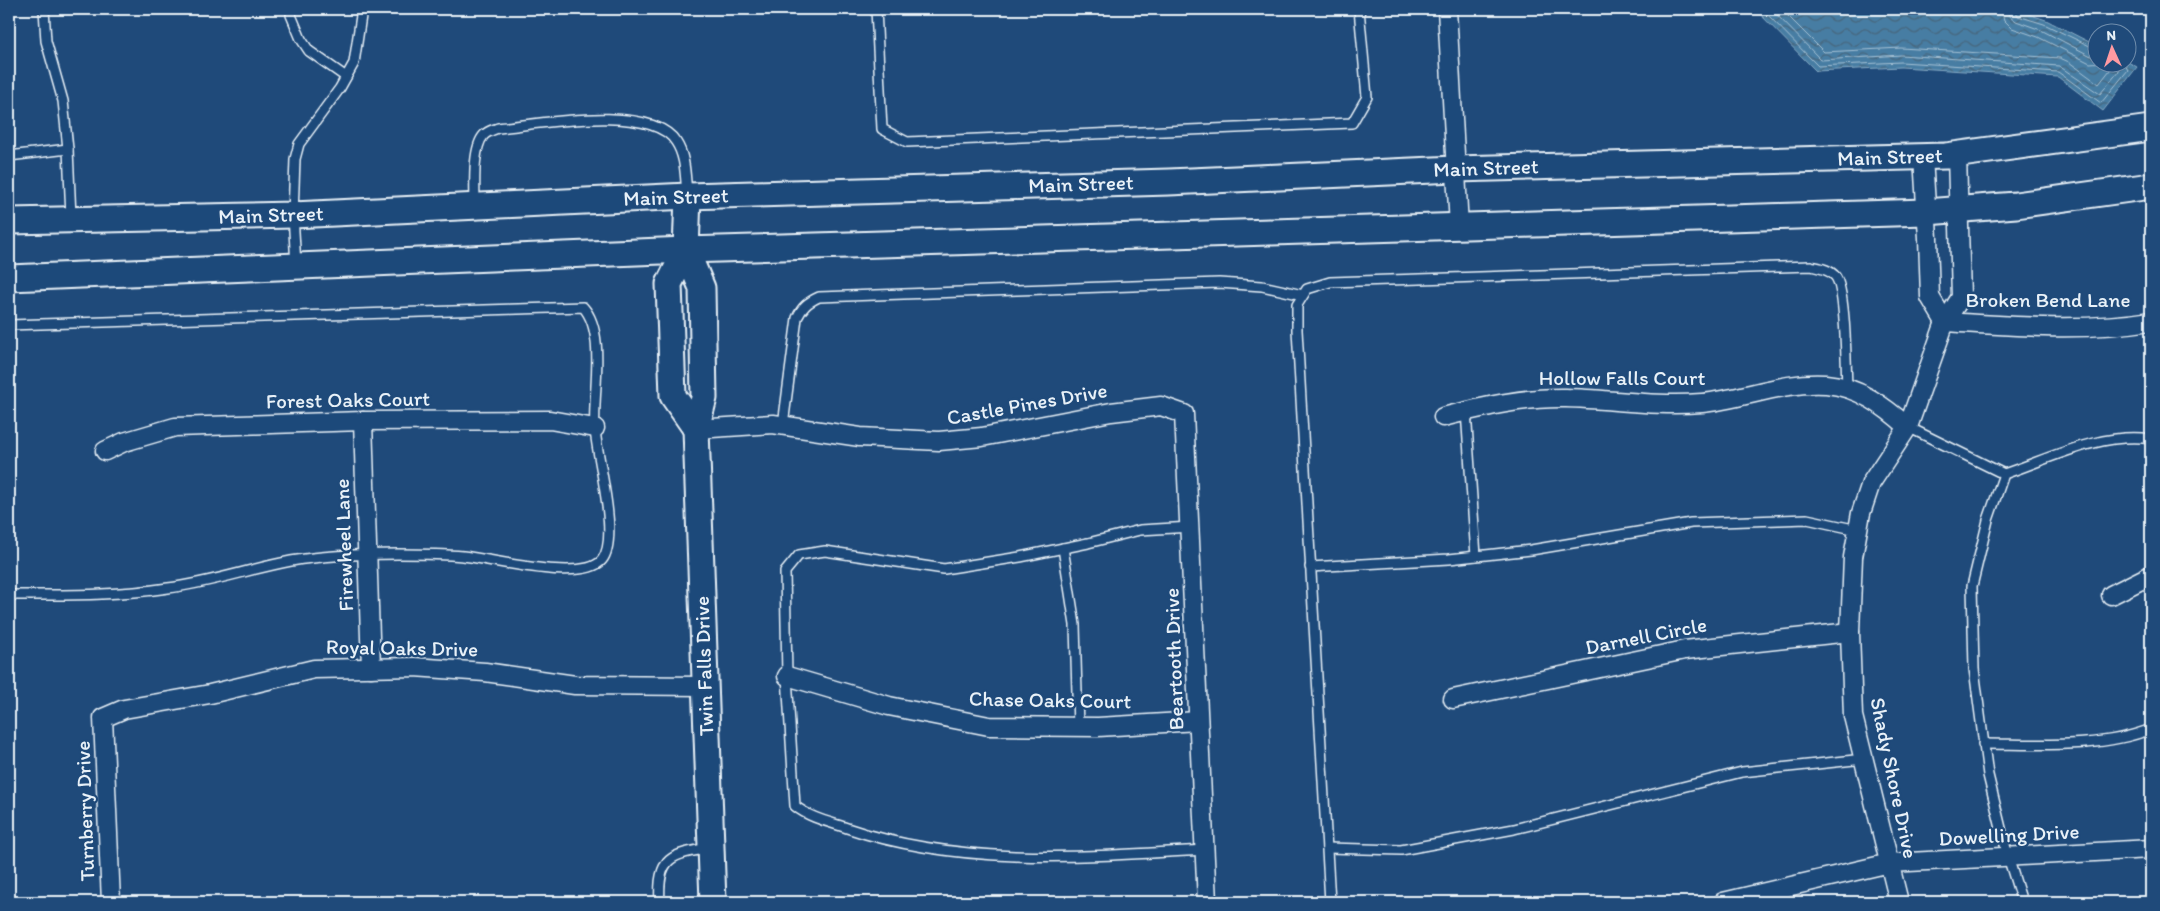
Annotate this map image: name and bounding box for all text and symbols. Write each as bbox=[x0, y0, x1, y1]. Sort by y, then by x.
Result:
north arrow bbox=[2088, 22, 2138, 72]
text: N bbox=[2106, 27, 2117, 44]
street label: Main Street bbox=[1837, 142, 1943, 171]
street label: Main Street bbox=[1433, 153, 1539, 182]
street label: Main Street bbox=[1028, 169, 1134, 198]
street label: Main Street bbox=[623, 182, 729, 211]
street label: Main Street bbox=[218, 200, 324, 229]
street label: Broken Bend Lane bbox=[1966, 287, 2130, 312]
street label: Hollow Falls Court bbox=[1539, 365, 1705, 390]
street label: Castle Pines Drive bbox=[945, 377, 1109, 430]
street label: Forest Oaks Court bbox=[266, 386, 430, 413]
street label: Firewheel Lane bbox=[329, 478, 358, 612]
street label: Beartooth Drive bbox=[1159, 587, 1188, 731]
street label: Twin Falls Drive bbox=[689, 596, 718, 736]
street label: Darnell Circle bbox=[1583, 611, 1709, 660]
street label: Royal Oaks Drive bbox=[326, 634, 478, 661]
street label: Chase Oaks Court bbox=[969, 686, 1132, 713]
street label: Shady Shore Drive bbox=[1865, 695, 1924, 861]
street label: Turnberry Drive bbox=[70, 740, 99, 882]
street label: Dowelling Drive bbox=[1938, 818, 2080, 851]

